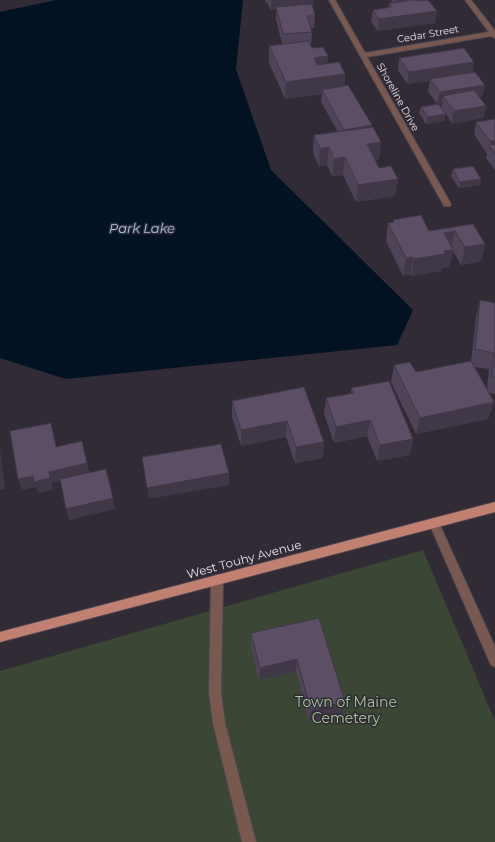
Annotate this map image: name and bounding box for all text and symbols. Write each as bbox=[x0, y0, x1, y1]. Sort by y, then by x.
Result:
street label: Cedar Street bbox=[396, 22, 460, 46]
street label: Shoreline Drive bbox=[374, 61, 422, 133]
water label: Park Lake bbox=[109, 220, 175, 236]
street label: West Touhy Avenue bbox=[185, 536, 303, 582]
park label: Town of Maine Cemetery bbox=[295, 693, 397, 727]

